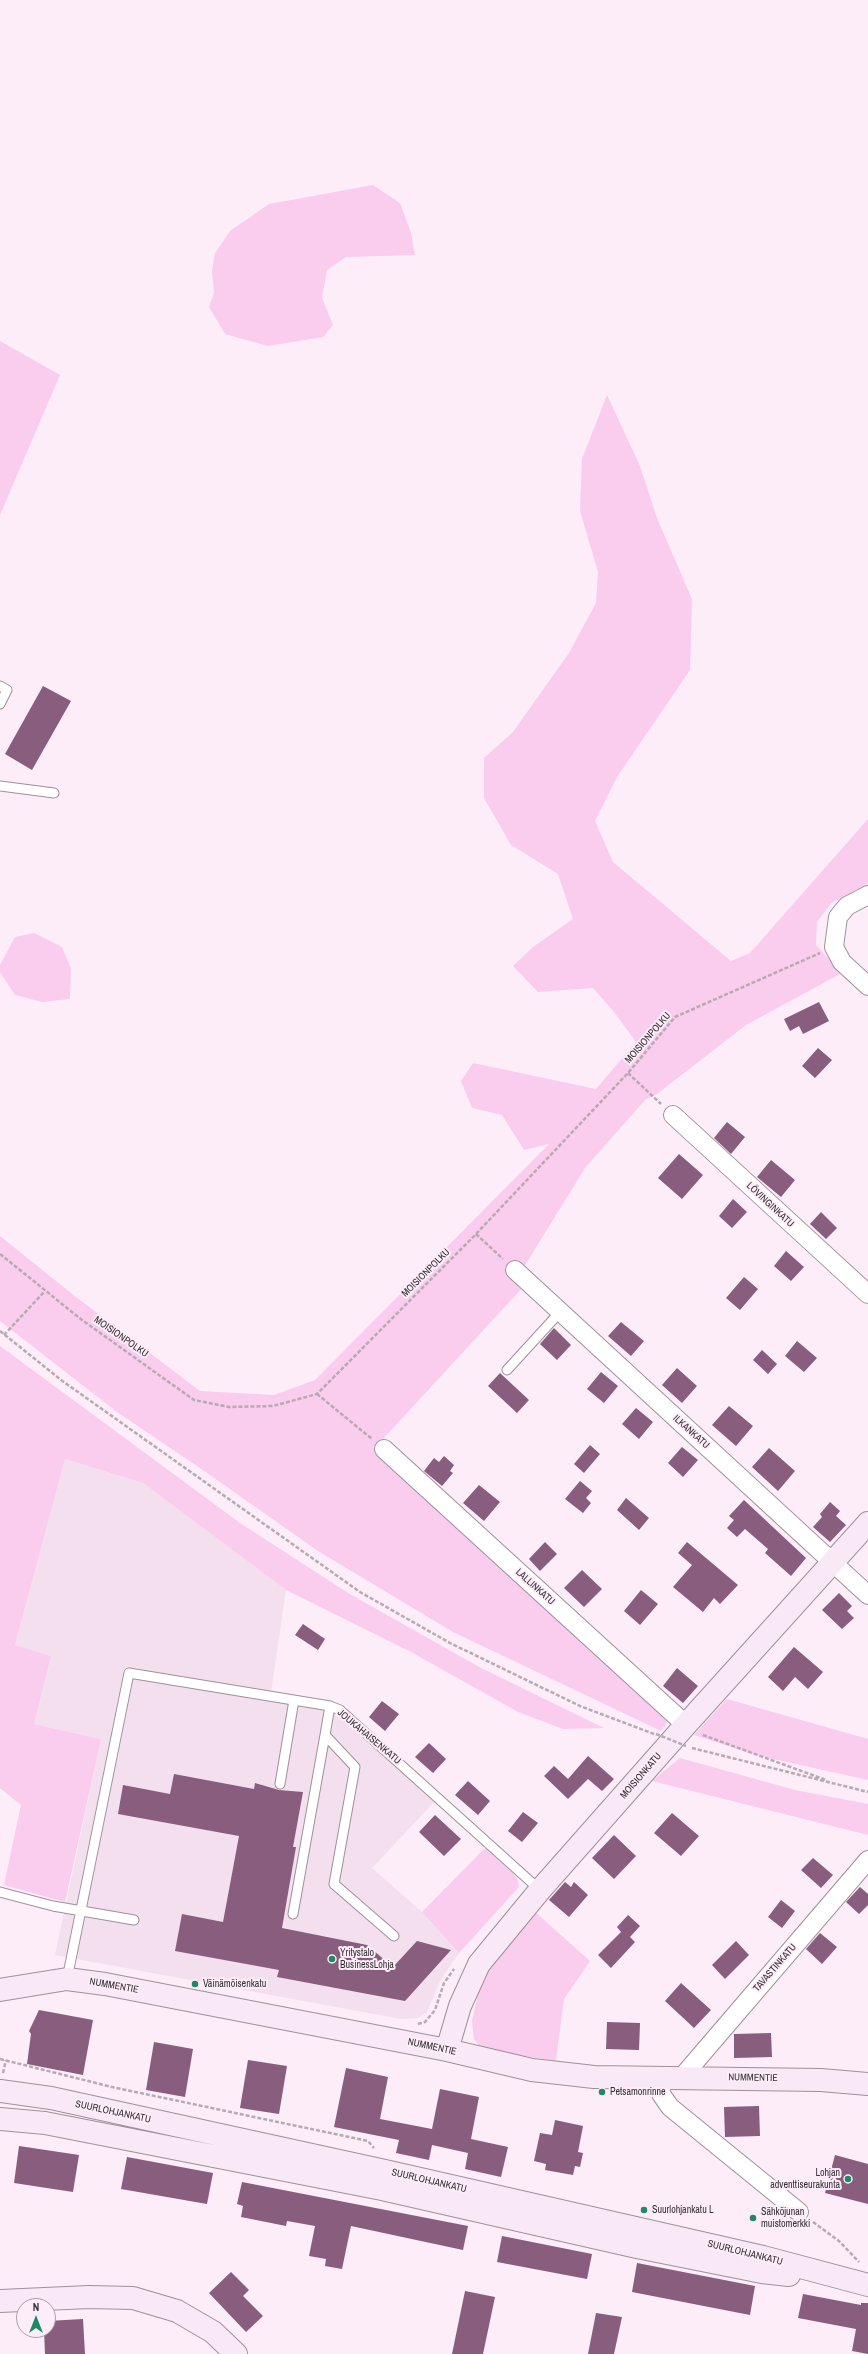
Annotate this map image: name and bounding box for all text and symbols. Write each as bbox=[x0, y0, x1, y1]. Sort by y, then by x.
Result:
street label: MOISIONPOLKU bbox=[623, 1010, 673, 1066]
street label: LÖVINGINKATU bbox=[744, 1180, 796, 1230]
street label: MOISIONPOLKU bbox=[399, 1246, 453, 1300]
street label: MOISIONPOLKU bbox=[92, 1314, 150, 1360]
street label: ILKANKATU bbox=[670, 1412, 712, 1452]
street label: LALLINKATU bbox=[513, 1566, 557, 1608]
street label: JOUKAHAISENKATU bbox=[335, 1707, 403, 1767]
street label: MOISIONKATU bbox=[618, 1751, 664, 1801]
street label: TAVASTINKATU bbox=[751, 1942, 799, 1994]
place label: Yritystalo BusinessLohja bbox=[340, 1947, 394, 1970]
marker: Yritystalo BusinessLohja bbox=[327, 1954, 337, 1964]
street label: NUMMENTIE bbox=[89, 1976, 139, 1996]
place label: Väinämöisenkatu bbox=[203, 1978, 266, 1990]
marker: Väinämöisenkatu bbox=[190, 1979, 200, 1989]
street label: NUMMENTIE bbox=[406, 2036, 458, 2058]
street label: NUMMENTIE bbox=[728, 2072, 778, 2084]
place label: Petsamonrinne bbox=[610, 2086, 666, 2098]
marker: Petsamonrinne bbox=[597, 2087, 607, 2097]
street label: SUURLOHJANKATU bbox=[74, 2098, 152, 2126]
street label: SUURLOHJANKATU bbox=[390, 2167, 468, 2195]
place label: Lohjan adventtiseurakunta bbox=[770, 2167, 840, 2190]
marker: Lohjan adventtiseurakunta bbox=[843, 2174, 853, 2184]
place label: Suurlohjankatu L bbox=[652, 2204, 714, 2216]
marker: Suurlohjankatu L bbox=[639, 2205, 649, 2215]
place label: Sähköjunan muistomerkki bbox=[761, 2206, 810, 2230]
marker: Sähköjunan muistomerkki bbox=[748, 2213, 758, 2223]
street label: SUURLOHJANKATU bbox=[706, 2238, 784, 2268]
north arrow bbox=[16, 2298, 56, 2338]
text: N bbox=[33, 2300, 39, 2314]

